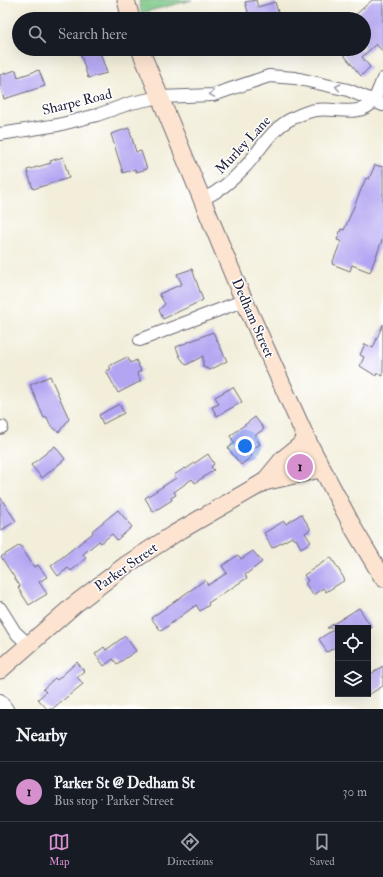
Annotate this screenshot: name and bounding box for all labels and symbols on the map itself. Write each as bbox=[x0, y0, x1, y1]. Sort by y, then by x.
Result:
one-way arrow bbox=[335, 84, 341, 92]
street label: Sharpe Road bbox=[40, 85, 114, 120]
one-way arrow bbox=[209, 89, 215, 98]
street label: Murley Lane bbox=[212, 112, 275, 178]
street label: Dedham Street bbox=[228, 276, 278, 361]
your location bbox=[235, 436, 255, 456]
pin: 1 bbox=[287, 452, 313, 482]
street label: Parker Street bbox=[91, 539, 161, 595]

